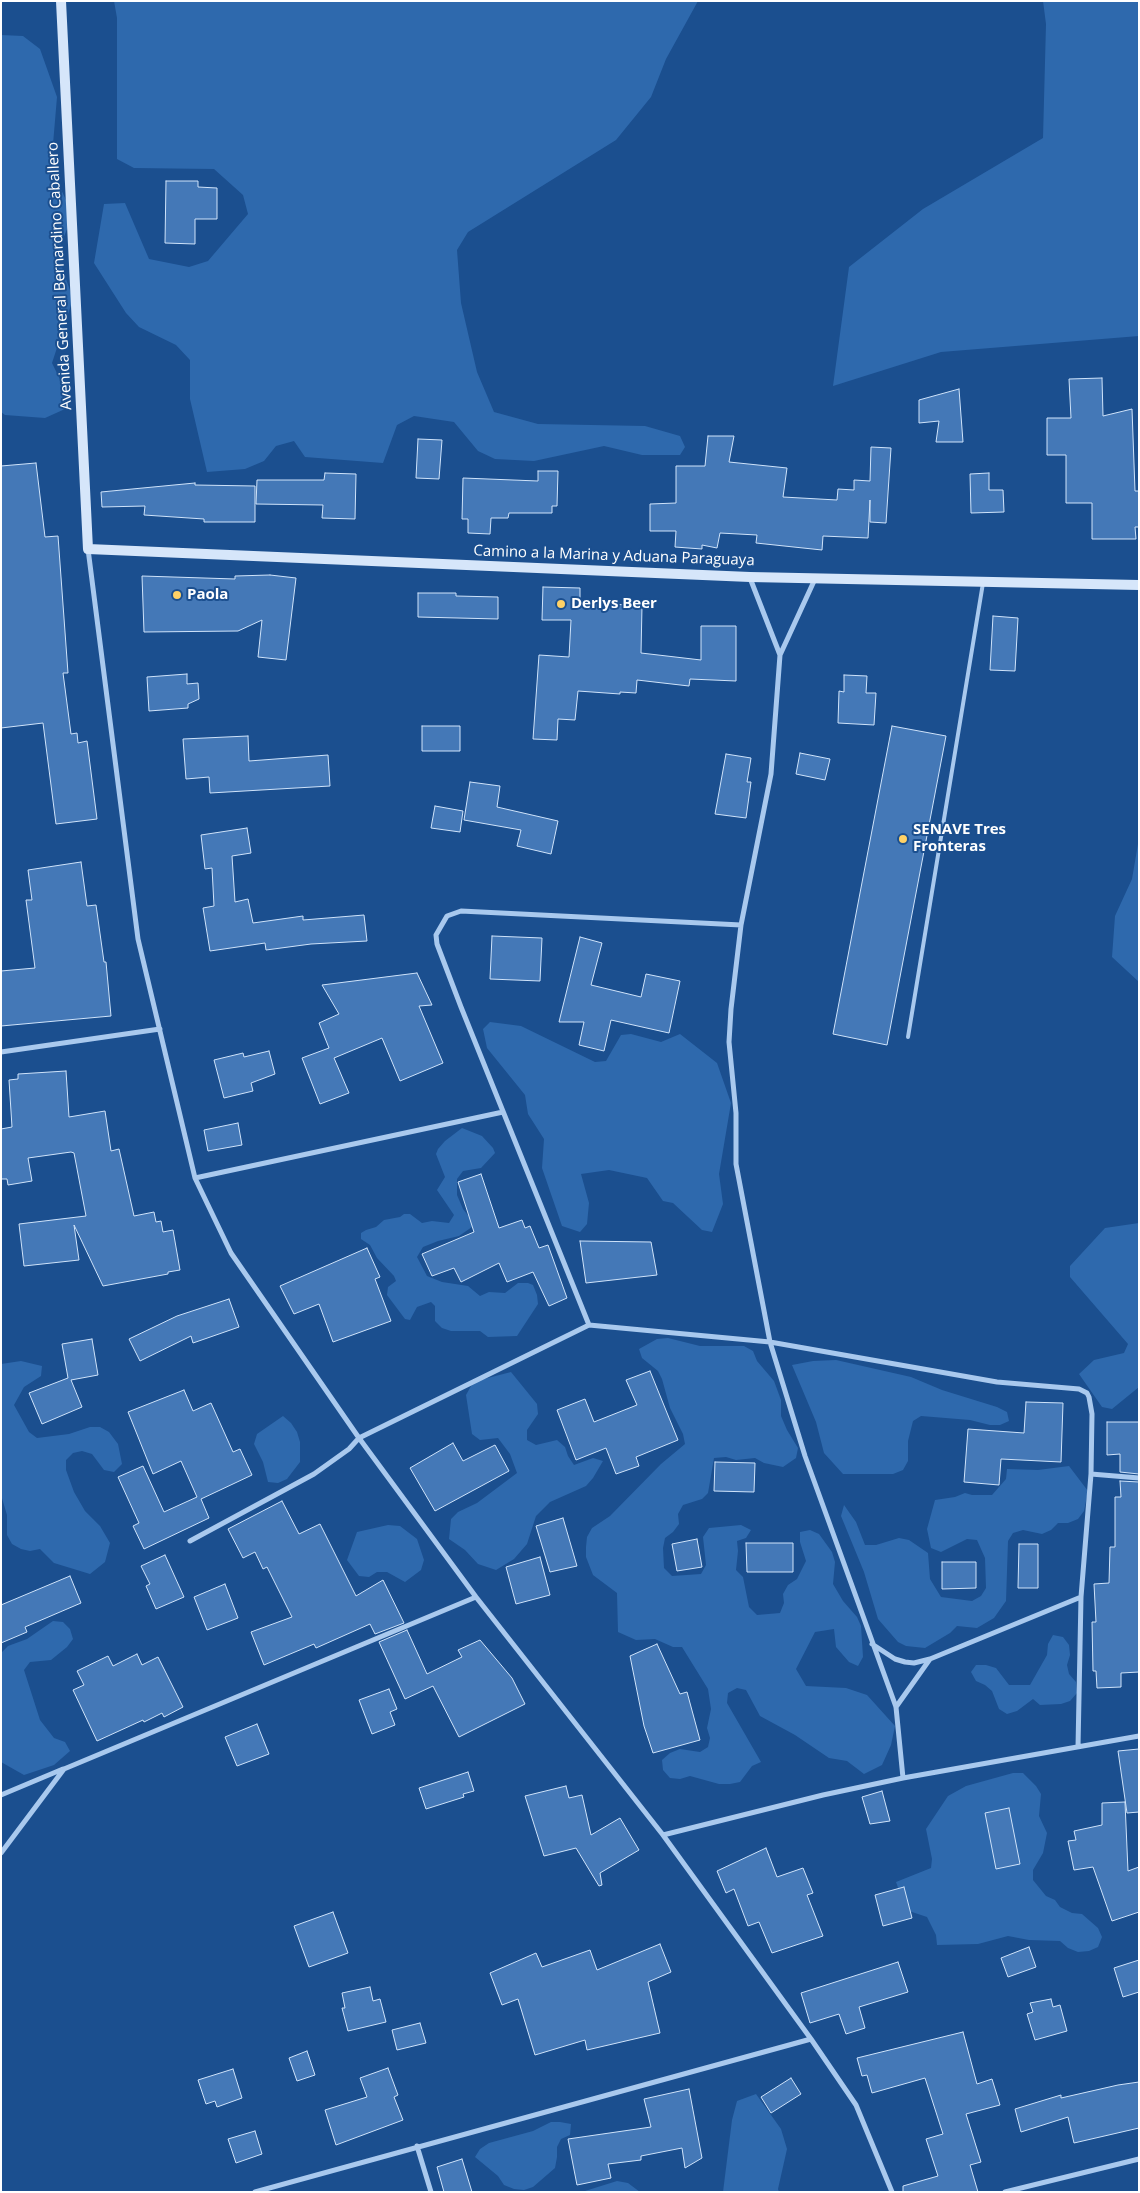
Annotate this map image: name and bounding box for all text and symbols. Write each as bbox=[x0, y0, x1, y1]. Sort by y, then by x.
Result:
street label: Avenida General Bernardino Caballero bbox=[44, 142, 76, 410]
street label: Camino a la Marina y Aduana Paraguaya bbox=[473, 542, 755, 570]
place label: Paola bbox=[187, 586, 228, 604]
marker: Paola bbox=[171, 589, 183, 601]
place label: Derlys Beer bbox=[571, 595, 657, 613]
marker: Derlys Beer bbox=[555, 598, 567, 610]
place label: SENAVE Tres Fronteras bbox=[913, 821, 1006, 856]
marker: SENAVE Tres Fronteras bbox=[897, 833, 909, 845]

